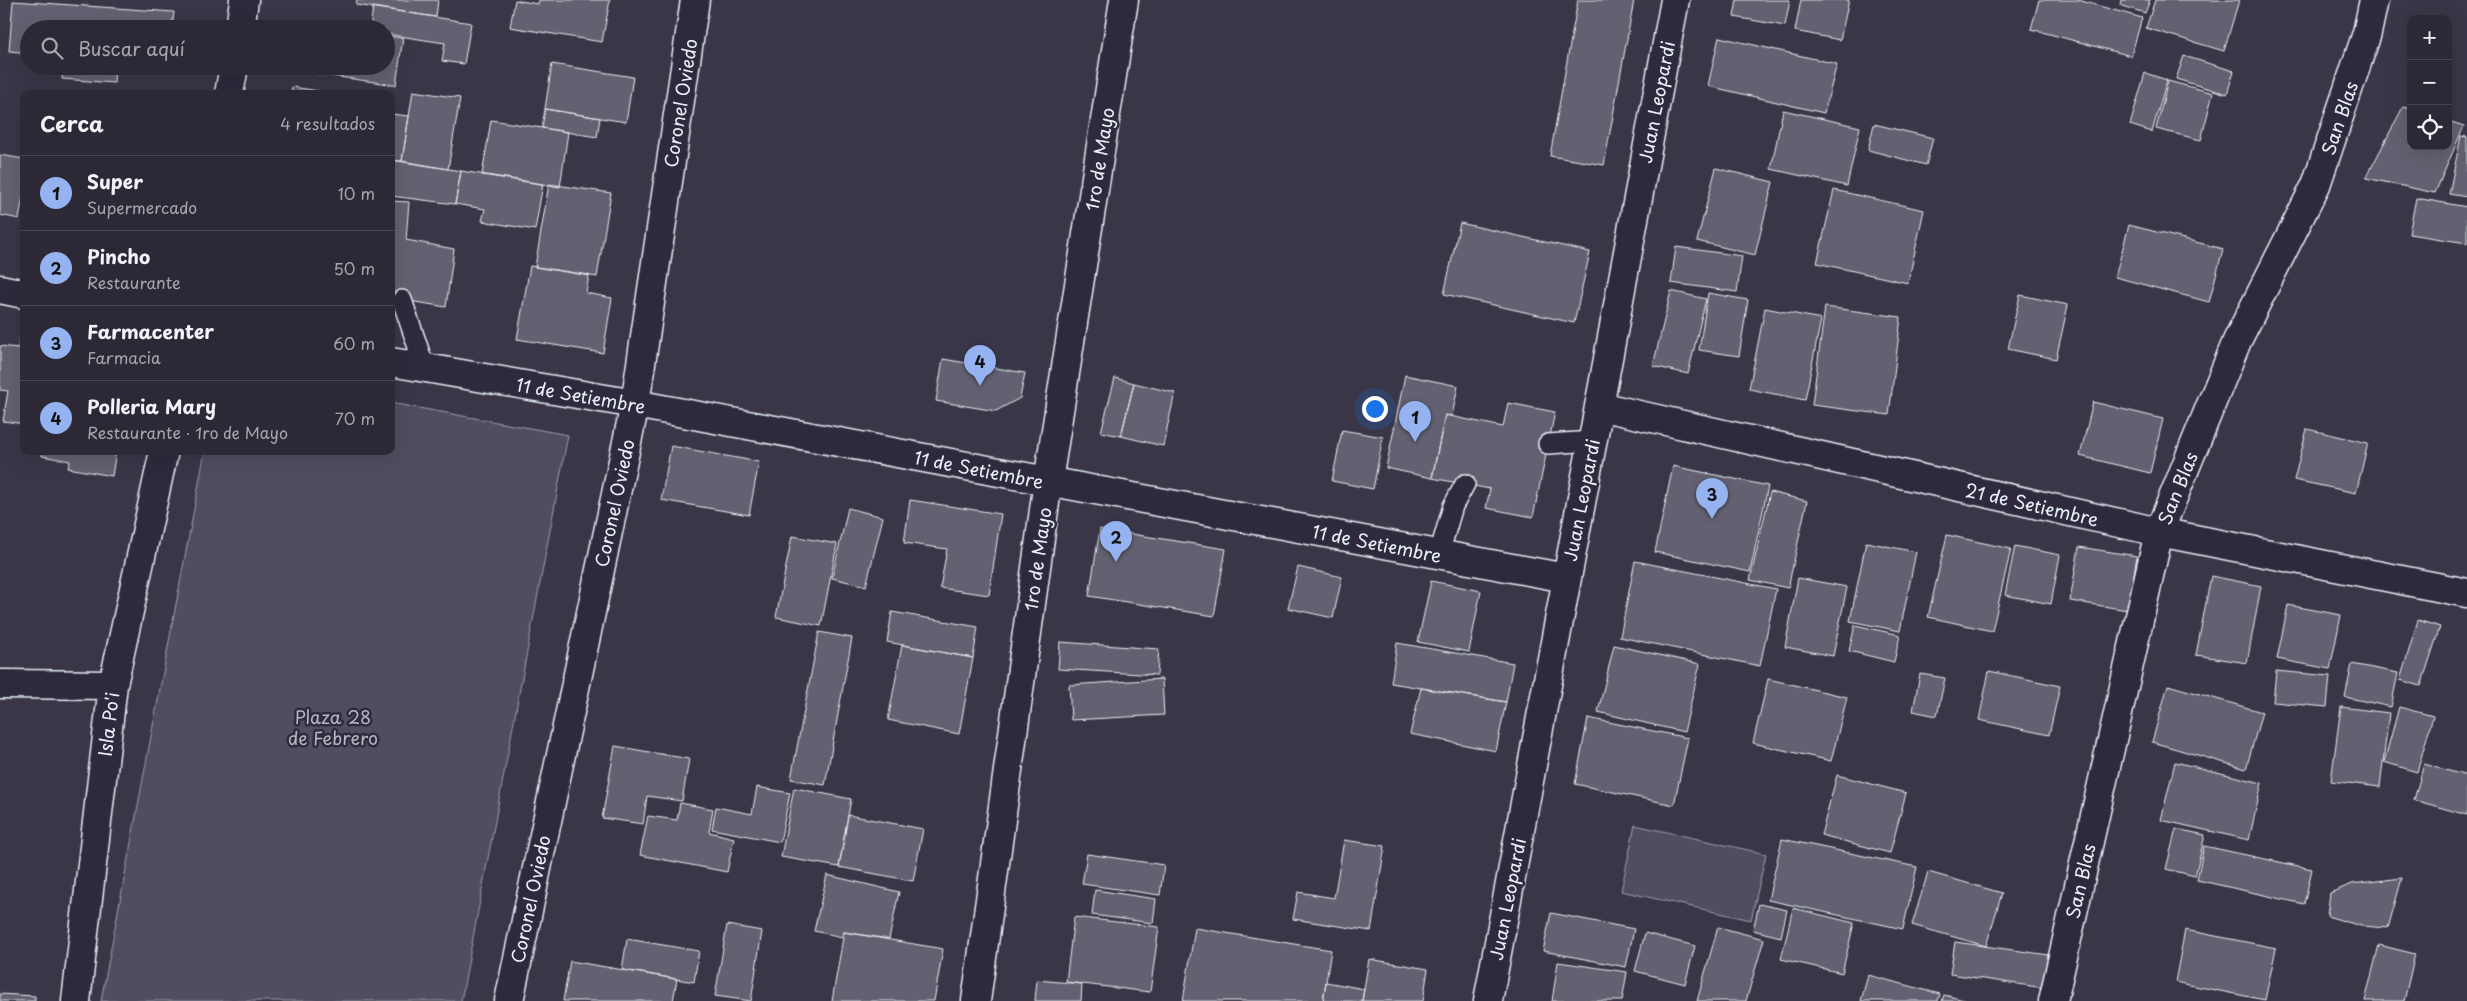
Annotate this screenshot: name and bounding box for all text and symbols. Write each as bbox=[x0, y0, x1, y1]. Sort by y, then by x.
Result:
map controls bbox=[2407, 15, 2452, 150]
button: + bbox=[2407, 15, 2452, 60]
search box bbox=[20, 20, 395, 75]
icon: search bbox=[38, 34, 66, 62]
text: Buscar aquí bbox=[78, 34, 185, 62]
street label: Coronel Oviedo bbox=[656, 37, 704, 169]
street label: Juan Leopardi bbox=[1631, 38, 1681, 166]
button: − bbox=[2407, 60, 2452, 105]
street label: San Blas bbox=[2314, 78, 2364, 158]
street label: 1ro de Mayo bbox=[1078, 105, 1120, 213]
button: locate bbox=[2407, 105, 2452, 150]
text: Cerca bbox=[40, 107, 104, 139]
text: 4 resultados bbox=[280, 111, 375, 135]
text: Super bbox=[87, 167, 143, 195]
text: 1 bbox=[52, 181, 60, 205]
text: 10 m bbox=[338, 181, 375, 205]
text: Supermercado bbox=[87, 195, 197, 219]
text: Pincho bbox=[87, 242, 150, 270]
text: 2 bbox=[50, 256, 62, 280]
text: 50 m bbox=[334, 256, 375, 280]
text: Restaurante bbox=[87, 270, 181, 294]
text: Farmacenter bbox=[87, 317, 214, 345]
text: 3 bbox=[51, 331, 61, 355]
text: 60 m bbox=[333, 331, 375, 355]
text: Farmacia bbox=[87, 345, 161, 369]
pin: 4 bbox=[964, 345, 996, 386]
street label: 11 de Setiembre bbox=[514, 370, 648, 420]
text: Polleria Mary bbox=[87, 392, 216, 420]
your location bbox=[1362, 396, 1388, 422]
pin: 1 bbox=[1399, 401, 1431, 442]
text: 4 bbox=[51, 406, 61, 430]
text: 70 m bbox=[335, 406, 375, 430]
text: Restaurante · 1ro de Mayo bbox=[87, 420, 288, 444]
street label: Juan Leopardi bbox=[1556, 436, 1606, 564]
street label: Coronel Oviedo bbox=[587, 437, 641, 569]
street label: 11 de Setiembre bbox=[912, 443, 1046, 495]
street label: San Blas bbox=[2150, 448, 2204, 528]
street label: 21 de Setiembre bbox=[1963, 476, 2102, 533]
pin: 3 bbox=[1696, 478, 1728, 519]
street label: 1ro de Mayo bbox=[1016, 505, 1058, 613]
street label: 11 de Setiembre bbox=[1310, 517, 1444, 569]
pin: 2 bbox=[1100, 521, 1132, 562]
street label: Isla Po'i bbox=[91, 690, 125, 758]
park label: Plaza 28 de Febrero bbox=[288, 703, 378, 751]
street label: Coronel Oviedo bbox=[503, 833, 557, 965]
street label: Juan Leopardi bbox=[1482, 835, 1532, 963]
street label: San Blas bbox=[2058, 841, 2102, 921]

